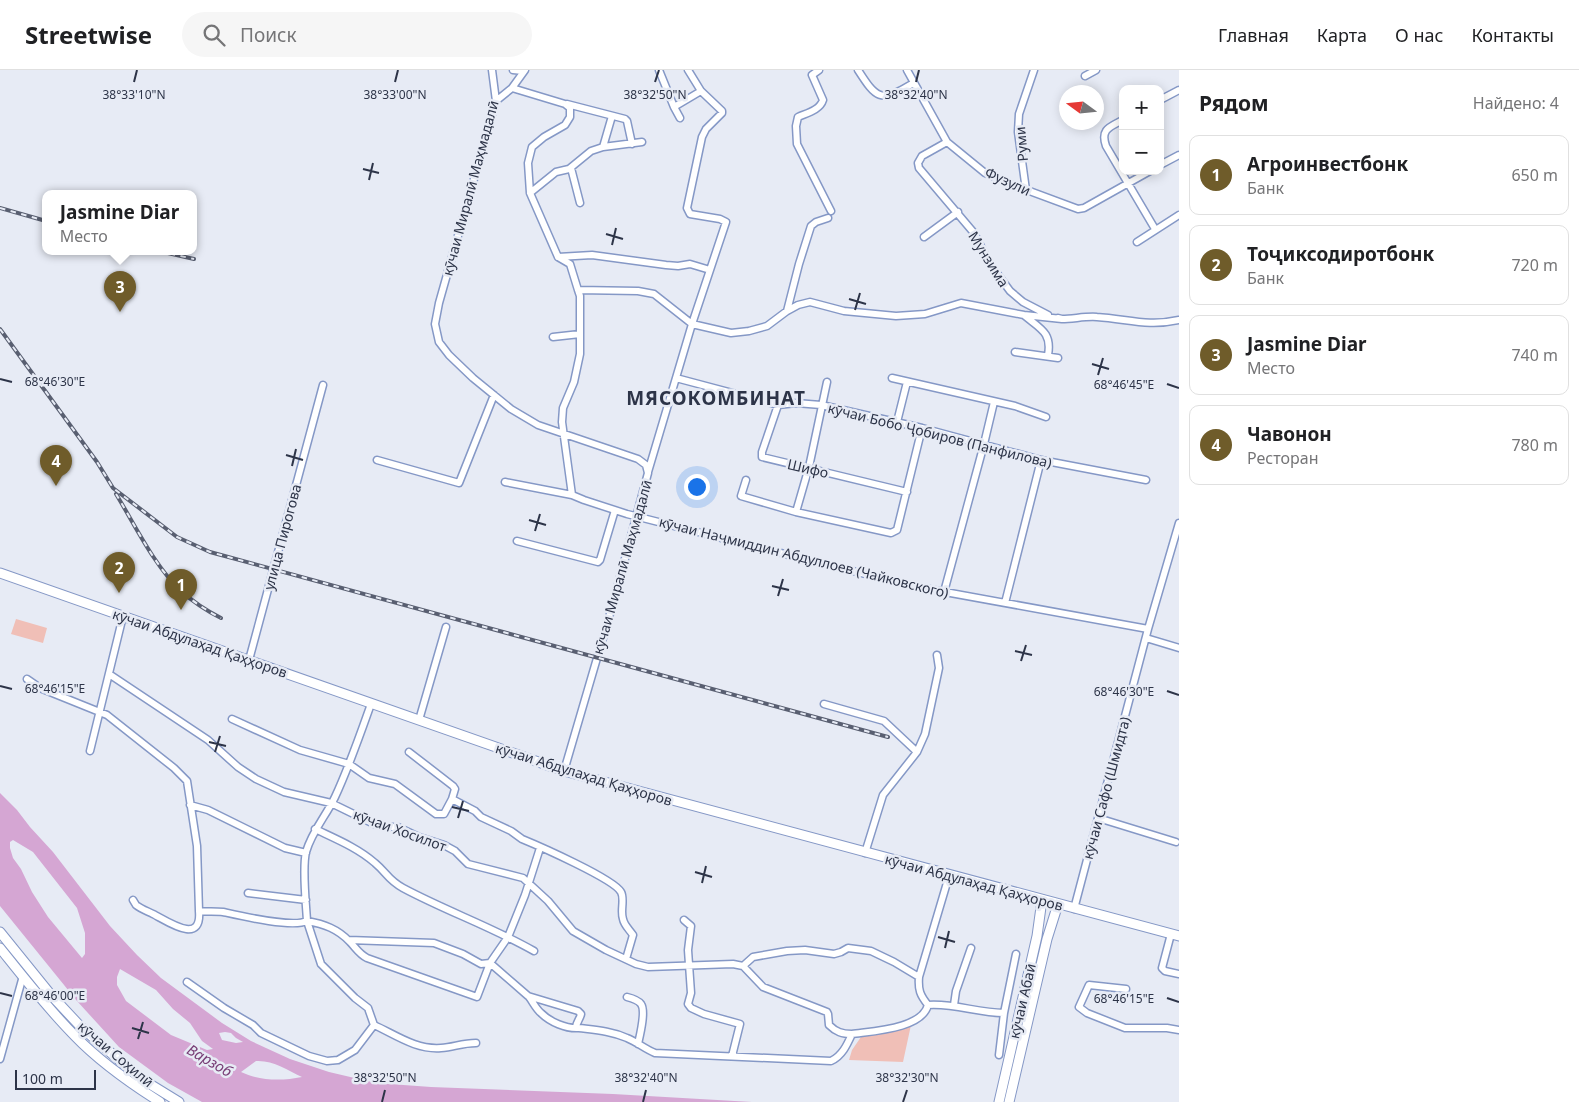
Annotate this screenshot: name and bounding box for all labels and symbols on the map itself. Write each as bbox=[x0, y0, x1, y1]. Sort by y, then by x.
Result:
north arrow bbox=[1059, 85, 1104, 130]
text: 38°33'10"N bbox=[102, 86, 166, 103]
text: 38°33'00"N bbox=[363, 86, 427, 103]
text: 38°32'50"N bbox=[623, 86, 687, 103]
text: 38°32'40"N bbox=[884, 86, 948, 103]
street label: кӯчаи Миралӣ Маҳмадалӣ bbox=[437, 98, 503, 278]
street label: Руми bbox=[1010, 126, 1032, 162]
street label: Фузули bbox=[982, 162, 1034, 200]
street label: Мунзима bbox=[964, 227, 1014, 291]
pin: 3 bbox=[104, 271, 136, 312]
text: 68°46'30"E bbox=[25, 373, 85, 390]
text: 68°46'45"E bbox=[1094, 376, 1154, 393]
district label: МЯСОКОМБИНАТ bbox=[626, 385, 806, 411]
street label: кӯчаи Бобо Ҷобиров (Панфилова) bbox=[826, 398, 1054, 472]
pin: 4 bbox=[40, 445, 72, 486]
street label: Шифо bbox=[785, 454, 831, 482]
your location bbox=[684, 474, 710, 500]
street label: кӯчаи Миралӣ Маҳмадалӣ bbox=[588, 477, 656, 657]
street label: улица Пирогова bbox=[259, 482, 305, 592]
street label: кӯчаи Наҷмиддин Абдуллоев (Чайковского) bbox=[657, 512, 951, 602]
pin: 2 bbox=[103, 552, 135, 593]
pin: 1 bbox=[165, 569, 197, 610]
street label: кӯчаи Абдулаҳад Қаҳҳоров bbox=[110, 604, 290, 682]
text: 68°46'15"E bbox=[25, 680, 85, 697]
text: 68°46'30"E bbox=[1094, 683, 1154, 700]
street label: кӯчаи Сафо (Шмидта) bbox=[1078, 715, 1134, 861]
street label: кӯчаи Абдулаҳад Қаҳҳоров bbox=[493, 738, 675, 810]
street label: кӯчаи Хосилот bbox=[351, 804, 450, 856]
street label: кӯчаи Абдулаҳад Қаҳҳоров bbox=[883, 849, 1065, 915]
street label: кӯчаи Абаӣ bbox=[1004, 961, 1040, 1041]
text: 68°46'00"E bbox=[25, 987, 85, 1004]
text: 68°46'15"E bbox=[1094, 990, 1154, 1007]
street label: кӯчаи Соҳилӣ bbox=[74, 1017, 158, 1091]
water label: Варзоб bbox=[184, 1039, 237, 1081]
scale bar bbox=[15, 1067, 96, 1090]
text: 38°32'50"N bbox=[353, 1069, 417, 1086]
text: 38°32'40"N bbox=[614, 1069, 678, 1086]
text: 38°32'30"N bbox=[875, 1069, 939, 1086]

